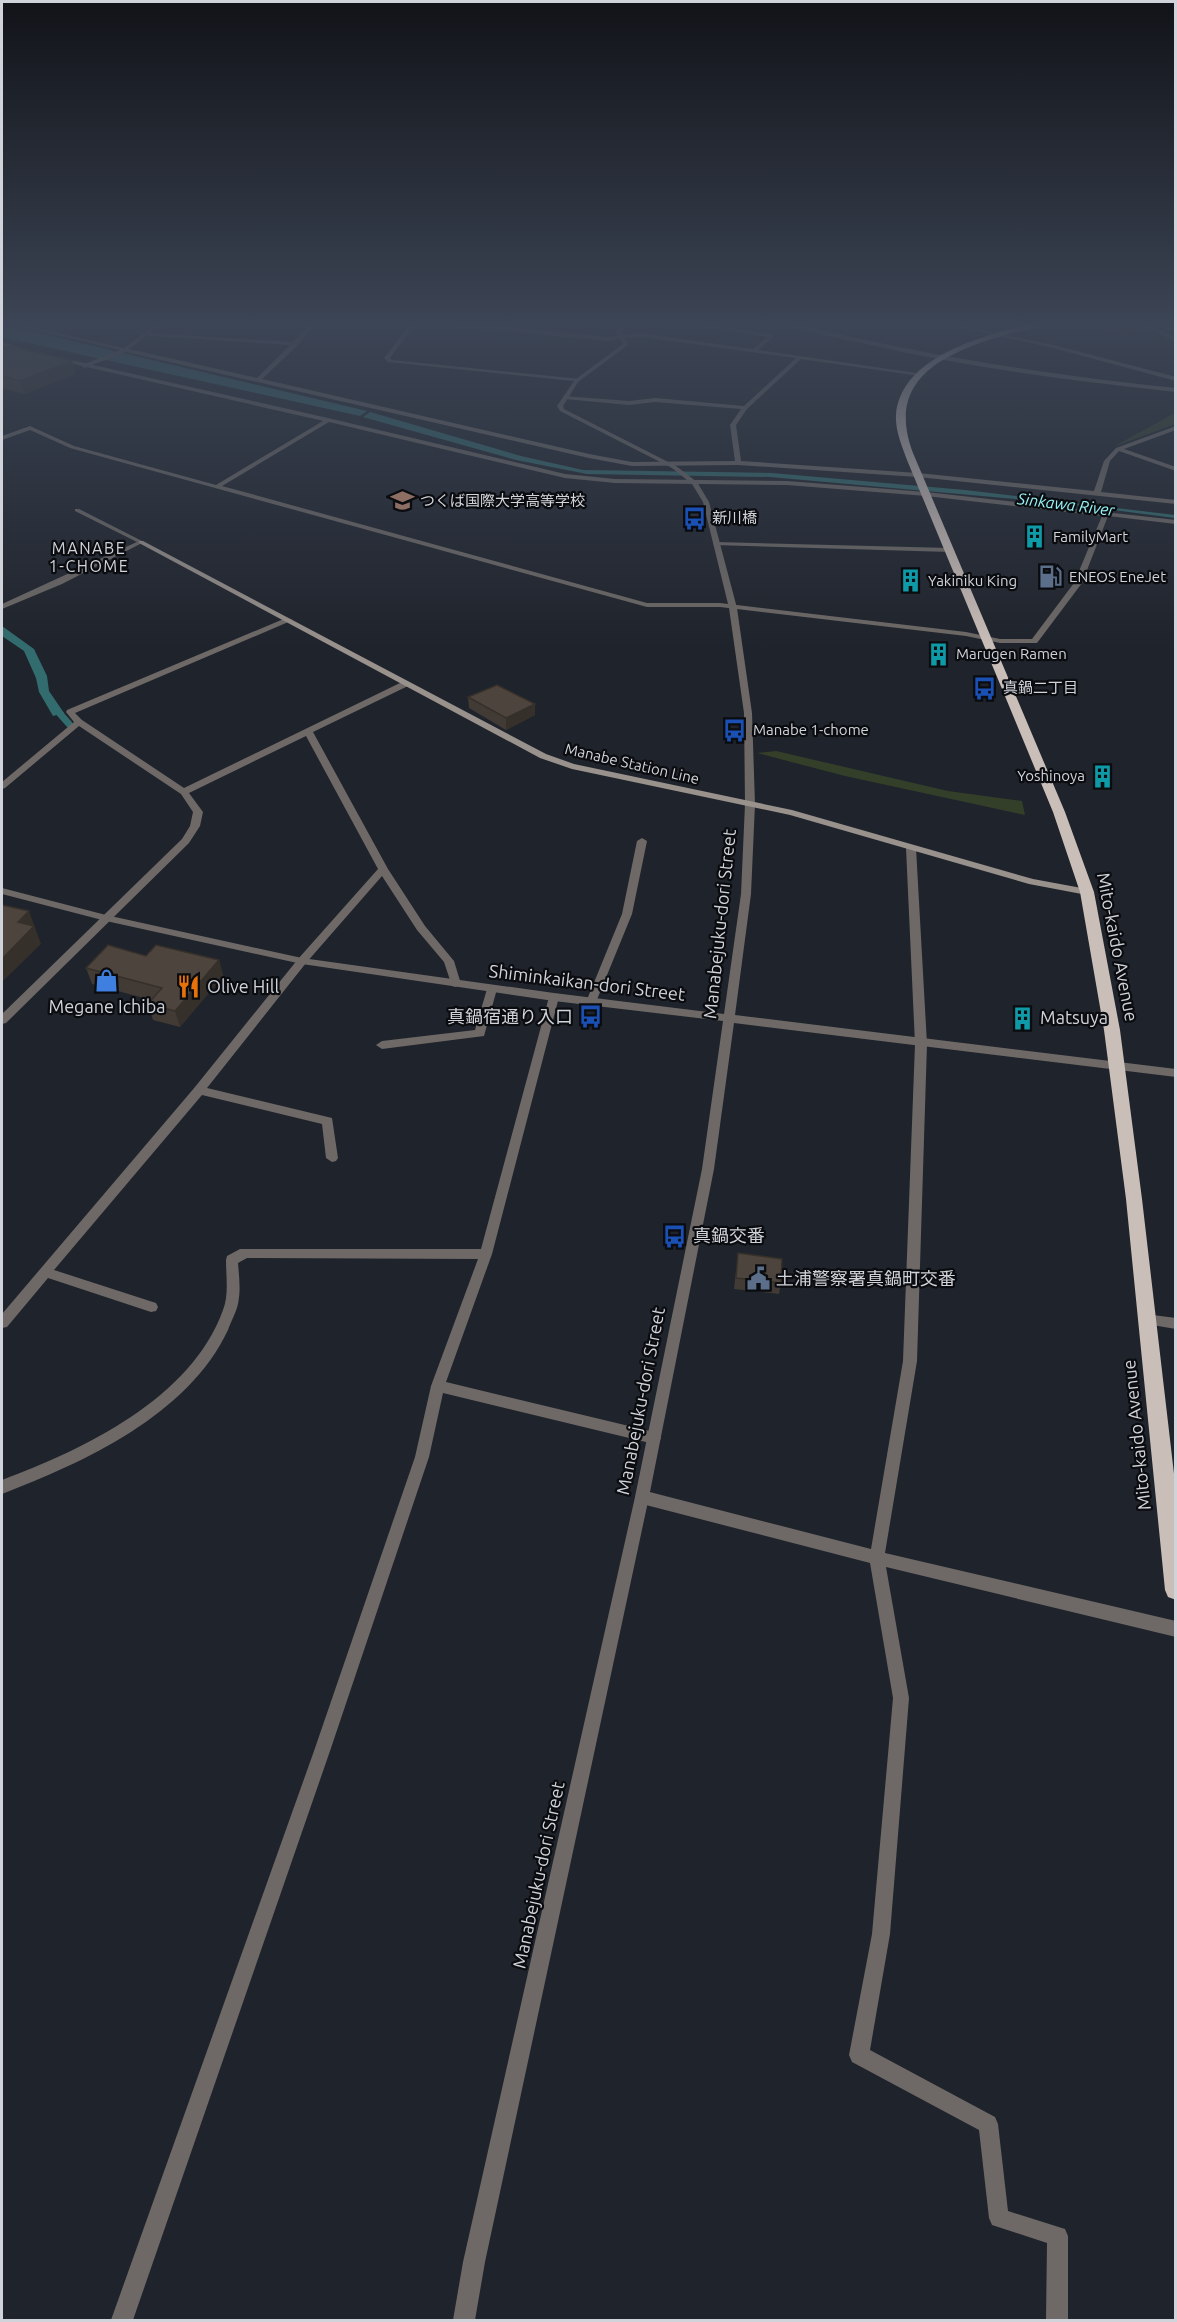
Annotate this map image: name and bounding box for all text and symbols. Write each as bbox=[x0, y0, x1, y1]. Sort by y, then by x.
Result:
school or university icon: つくば国際大学高等学校 bbox=[389, 488, 415, 514]
water label: Sinkawa River bbox=[1015, 489, 1117, 519]
place label: つくば国際大学高等学校 bbox=[420, 492, 585, 509]
bus stop icon: 新川橋 bbox=[681, 505, 707, 531]
place label: 新川橋 bbox=[712, 509, 757, 526]
building icon: FamilyMart bbox=[1022, 524, 1048, 550]
place label: FamilyMart bbox=[1053, 528, 1128, 545]
district label: MANABE 1-CHOME bbox=[49, 539, 129, 575]
fuel station icon: ENEOS EneJet bbox=[1038, 564, 1064, 590]
building icon: Yakiniku King bbox=[897, 568, 923, 594]
place label: ENEOS EneJet bbox=[1069, 568, 1166, 585]
place label: Yakiniku King bbox=[928, 572, 1017, 589]
building icon: Marugen Ramen bbox=[925, 641, 951, 667]
place label: Marugen Ramen bbox=[956, 645, 1067, 662]
bus stop icon: 真鍋二丁目 bbox=[972, 675, 998, 701]
place label: 真鍋二丁目 bbox=[1003, 679, 1078, 696]
bus stop icon: Manabe 1-chome bbox=[722, 717, 748, 743]
place label: Manabe 1-chome bbox=[753, 721, 869, 738]
street label: Manabe Station Line bbox=[563, 740, 701, 787]
building icon: Yoshinoya bbox=[1090, 763, 1116, 789]
place label: Yoshinoya bbox=[1017, 767, 1085, 784]
street label: Manabejuku-dori Street bbox=[699, 828, 739, 1020]
street label: Mito-kaido Avenue bbox=[1094, 871, 1142, 1023]
street label: Shiminkaikan-dori Street bbox=[488, 960, 686, 1004]
shop icon: Megane Ichiba bbox=[94, 968, 120, 994]
restaurant icon: Olive Hill bbox=[176, 974, 202, 1000]
place label: Olive Hill bbox=[207, 976, 279, 996]
place label: Megane Ichiba bbox=[49, 996, 165, 1016]
bus stop icon: 真鍋宿通り入口 bbox=[578, 1004, 604, 1030]
building icon: Matsuya bbox=[1009, 1005, 1035, 1031]
place label: 真鍋宿通り入口 bbox=[447, 1006, 573, 1026]
place label: Matsuya bbox=[1040, 1007, 1108, 1027]
bus stop icon: 真鍋交番 bbox=[662, 1223, 688, 1249]
place label: 真鍋交番 bbox=[693, 1225, 765, 1245]
public building icon: 土浦警察署真鍋町交番 bbox=[745, 1266, 771, 1292]
place label: 土浦警察署真鍋町交番 bbox=[776, 1268, 956, 1288]
street label: Manabejuku-dori Street bbox=[612, 1305, 668, 1496]
street label: Mito-kaido Avenue bbox=[1118, 1359, 1154, 1511]
street label: Manabejuku-dori Street bbox=[508, 1779, 568, 1970]

